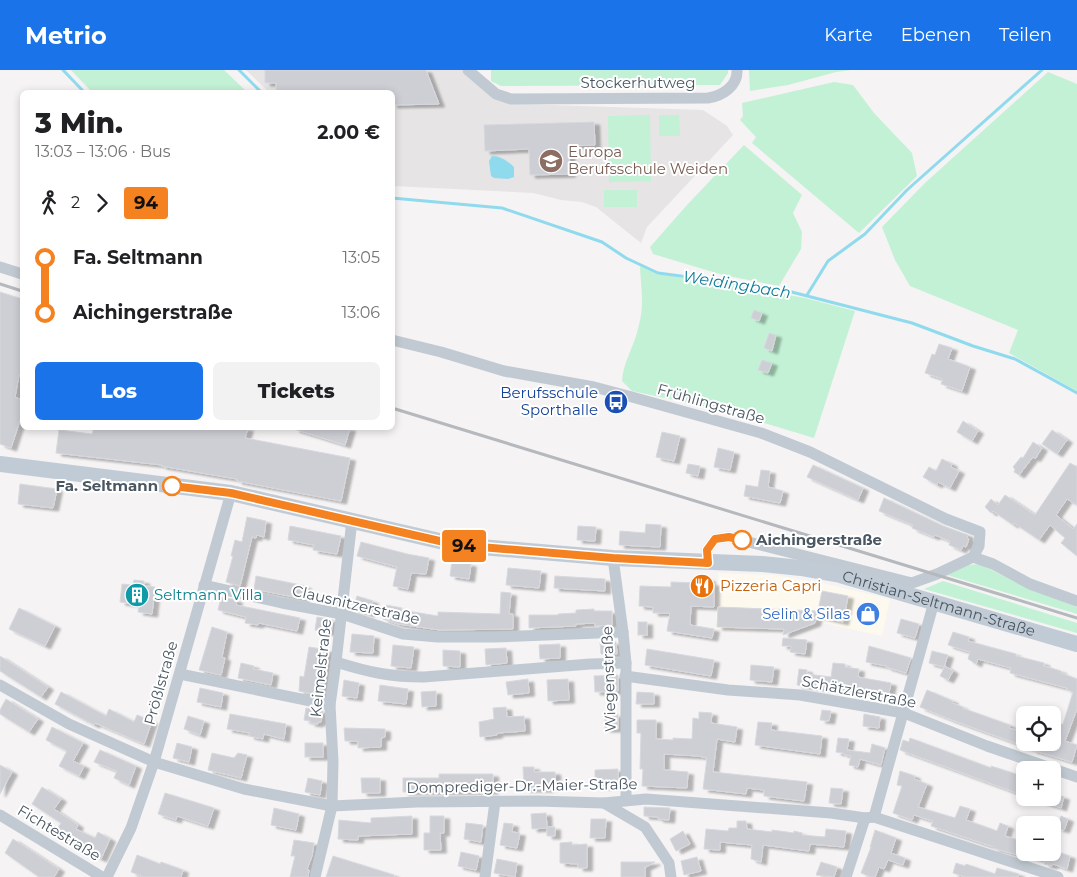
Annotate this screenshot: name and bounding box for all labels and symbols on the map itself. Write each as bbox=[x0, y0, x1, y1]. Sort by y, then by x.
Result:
street label: Stockerhutweg bbox=[581, 73, 695, 92]
place label: Europa Berufsschule Weiden bbox=[568, 142, 728, 178]
school or university icon: Europa Berufsschule Weiden bbox=[538, 148, 564, 174]
water label: Weidingbach bbox=[682, 267, 792, 302]
street label: Frühlingstraße bbox=[655, 379, 767, 428]
place label: Berufsschule Sporthalle bbox=[500, 383, 598, 419]
bus stop icon: Berufsschule Sporthalle bbox=[603, 389, 629, 415]
place label: Fa. Seltmann bbox=[55, 476, 158, 495]
marker: Fa. Seltmann bbox=[162, 476, 182, 496]
line badge: 94 bbox=[442, 530, 486, 562]
marker: Aichingerstraße bbox=[732, 530, 752, 550]
place label: Aichingerstraße bbox=[755, 530, 882, 549]
street label: Christian-Seltmann-Straße bbox=[840, 566, 1038, 640]
restaurant icon: Pizzeria Capri bbox=[689, 573, 715, 599]
place label: Pizzeria Capri bbox=[720, 576, 821, 595]
street label: Clausnitzerstraße bbox=[290, 581, 422, 628]
building icon: Seltmann Villa bbox=[124, 582, 150, 608]
place label: Seltmann Villa bbox=[154, 585, 262, 604]
shop icon: Selin & Silas bbox=[855, 601, 881, 627]
place label: Selin & Silas bbox=[762, 604, 850, 623]
street label: Keimelstraße bbox=[306, 618, 335, 718]
street label: Wiegenstraße bbox=[597, 626, 620, 732]
street label: Prößlstraße bbox=[139, 639, 182, 727]
street label: Schätzlerstraße bbox=[800, 671, 918, 712]
street label: Domprediger-Dr.-Maier-Straße bbox=[406, 774, 638, 797]
street label: Fichtestraße bbox=[14, 800, 104, 865]

